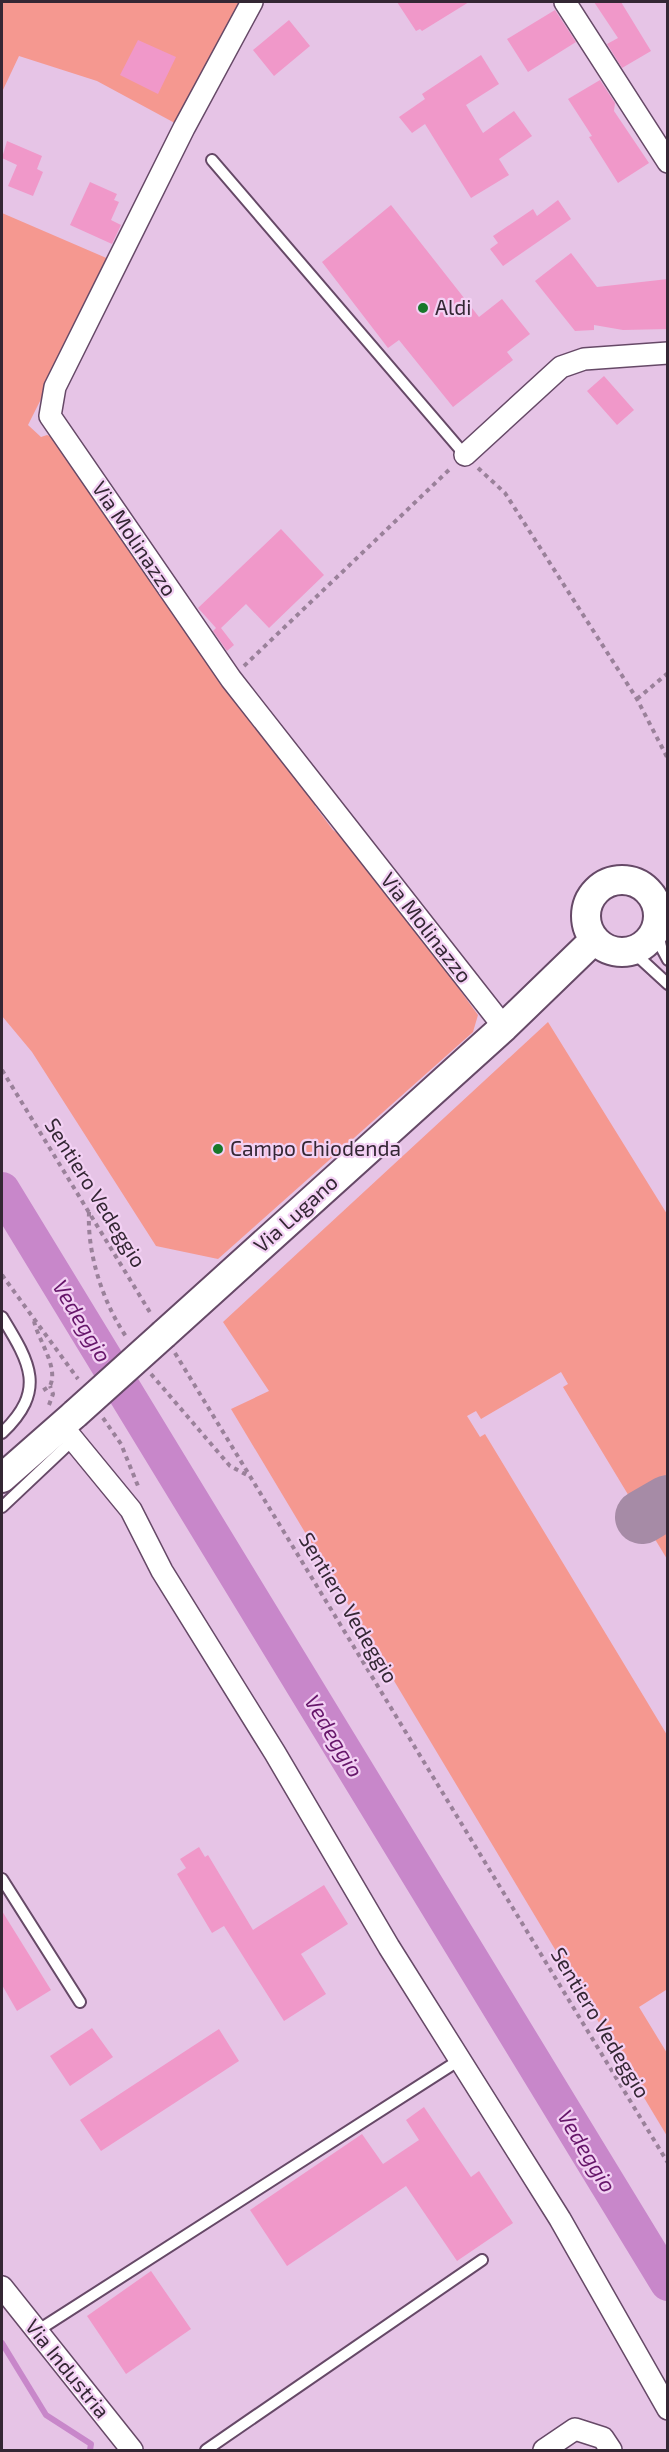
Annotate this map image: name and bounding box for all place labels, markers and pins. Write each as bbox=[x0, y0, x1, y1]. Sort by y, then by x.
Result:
place label: Aldi bbox=[435, 294, 472, 319]
marker: Aldi bbox=[416, 301, 430, 315]
place label: Campo Chiodenda bbox=[230, 1135, 401, 1160]
marker: Campo Chiodenda bbox=[211, 1142, 225, 1156]

